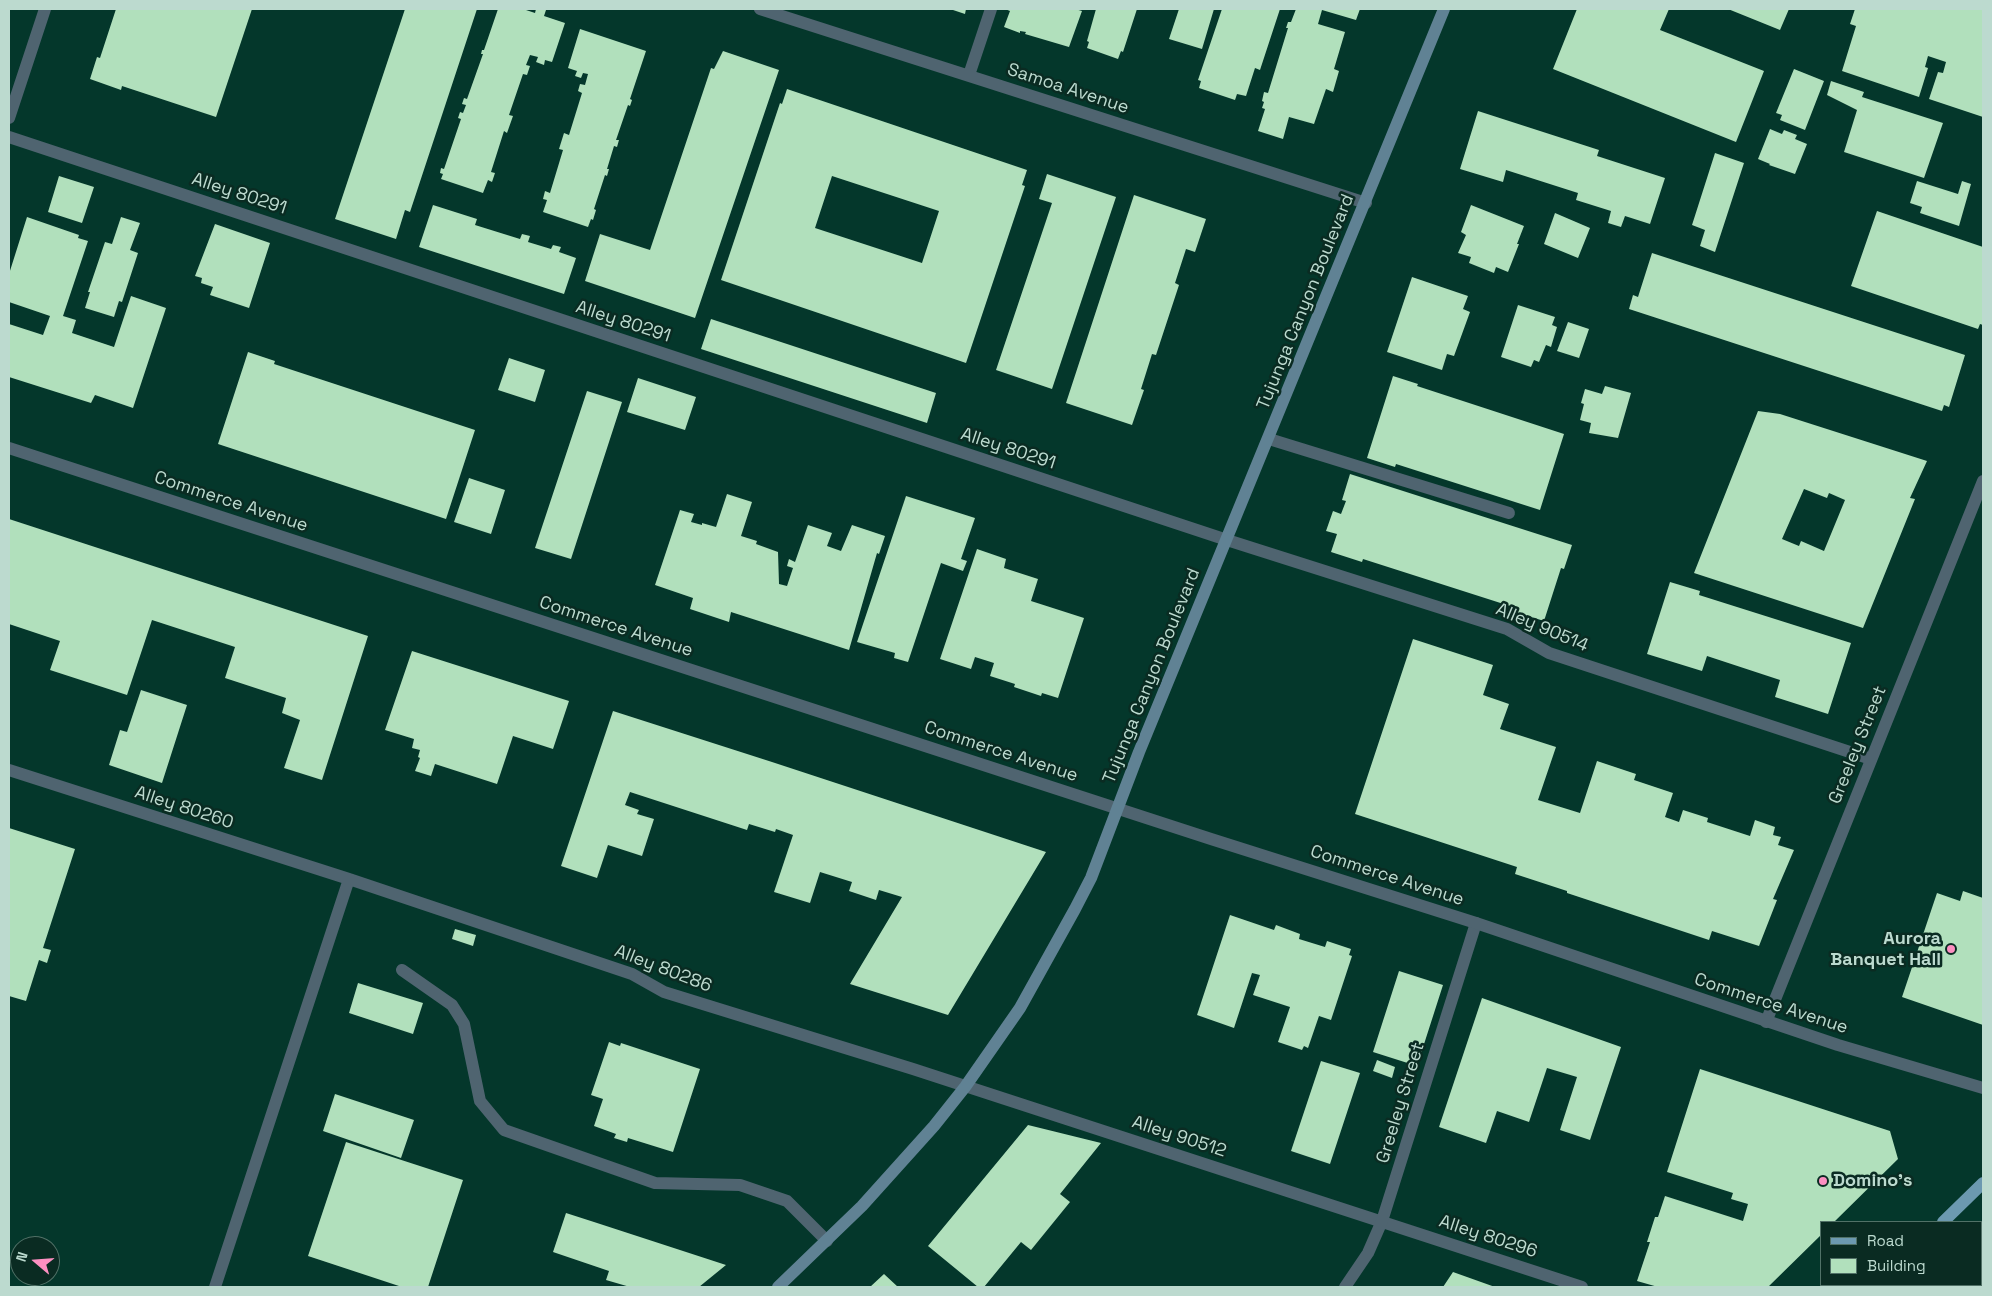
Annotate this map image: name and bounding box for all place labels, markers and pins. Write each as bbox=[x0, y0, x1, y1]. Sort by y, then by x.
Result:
place label: Aurora Banquet Hall bbox=[1830, 928, 1941, 971]
marker: Aurora Banquet Hall bbox=[1945, 943, 1957, 955]
place label: Domino's bbox=[1833, 1170, 1912, 1192]
marker: Domino's bbox=[1817, 1175, 1829, 1187]

